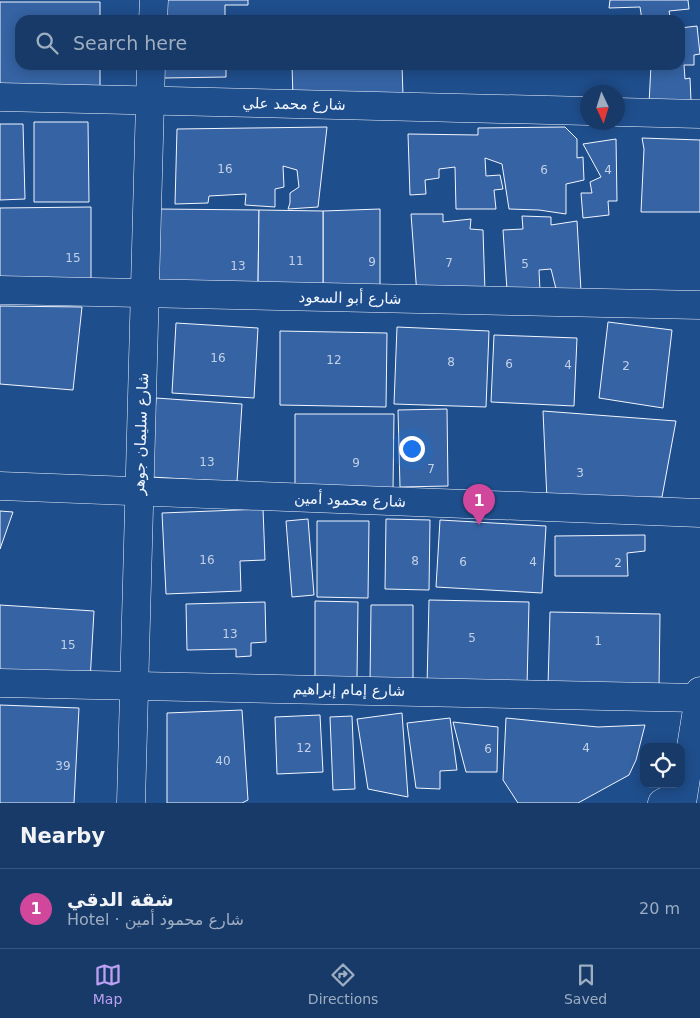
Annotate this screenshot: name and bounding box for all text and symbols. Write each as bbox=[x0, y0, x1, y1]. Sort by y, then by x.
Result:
search box bbox=[15, 15, 685, 70]
icon: search bbox=[33, 29, 61, 57]
text: Search here bbox=[73, 32, 187, 54]
north arrow bbox=[580, 85, 625, 130]
street label: شارع محمد علي bbox=[242, 94, 346, 115]
house number: 16 bbox=[217, 162, 233, 176]
house number: 6 bbox=[540, 163, 548, 177]
house number: 4 bbox=[604, 163, 612, 177]
house number: 15 bbox=[65, 251, 81, 265]
house number: 11 bbox=[288, 254, 304, 268]
house number: 9 bbox=[368, 255, 376, 269]
house number: 7 bbox=[445, 256, 453, 270]
house number: 5 bbox=[521, 257, 529, 271]
house number: 13 bbox=[230, 259, 246, 273]
street label: شارع أبو السعود bbox=[298, 287, 402, 308]
house number: 16 bbox=[210, 351, 226, 365]
house number: 12 bbox=[326, 353, 342, 367]
house number: 8 bbox=[447, 355, 455, 369]
house number: 6 bbox=[505, 357, 513, 371]
house number: 4 bbox=[564, 358, 572, 372]
house number: 2 bbox=[622, 359, 630, 373]
street label: شارع سليمان جوهر bbox=[130, 373, 152, 496]
your location bbox=[399, 436, 425, 462]
house number: 13 bbox=[199, 455, 215, 469]
house number: 9 bbox=[352, 456, 360, 470]
house number: 7 bbox=[427, 462, 435, 476]
house number: 3 bbox=[576, 466, 584, 480]
pin: 1 bbox=[463, 484, 495, 525]
street label: شارع محمود أمين bbox=[294, 488, 406, 511]
house number: 16 bbox=[199, 553, 215, 567]
house number: 8 bbox=[411, 554, 419, 568]
house number: 6 bbox=[459, 555, 467, 569]
house number: 4 bbox=[529, 555, 537, 569]
house number: 2 bbox=[614, 556, 622, 570]
house number: 13 bbox=[222, 627, 238, 641]
house number: 5 bbox=[468, 631, 476, 645]
house number: 1 bbox=[594, 634, 602, 648]
house number: 15 bbox=[60, 638, 76, 652]
street label: شارع إمام إبراهيم bbox=[293, 680, 405, 700]
house number: 12 bbox=[296, 741, 312, 755]
house number: 4 bbox=[582, 741, 590, 755]
house number: 6 bbox=[484, 742, 492, 756]
map controls bbox=[640, 743, 685, 788]
button: locate bbox=[640, 743, 685, 788]
house number: 40 bbox=[215, 754, 231, 768]
house number: 39 bbox=[55, 759, 71, 773]
text: Nearby bbox=[20, 824, 105, 848]
text: شقة الدقي bbox=[67, 888, 174, 910]
text: 1 bbox=[30, 899, 42, 918]
text: 20 m bbox=[639, 899, 680, 918]
text: Hotel · شارع محمود أمين bbox=[67, 910, 244, 929]
tab: Map bbox=[93, 961, 122, 1007]
tab: Directions bbox=[308, 961, 378, 1007]
tab: Saved bbox=[564, 961, 607, 1007]

